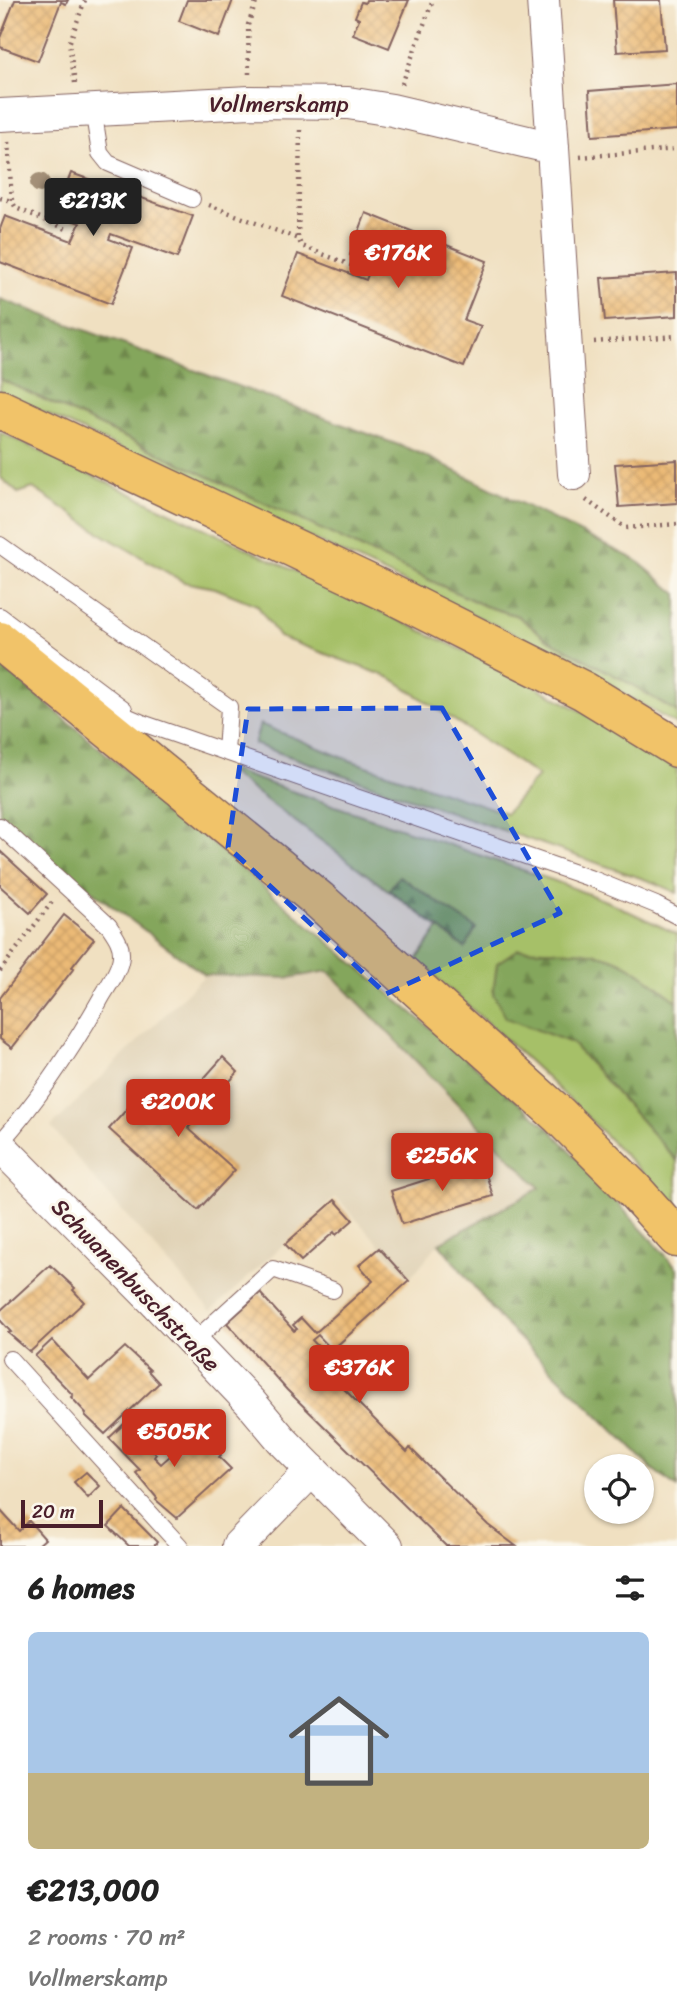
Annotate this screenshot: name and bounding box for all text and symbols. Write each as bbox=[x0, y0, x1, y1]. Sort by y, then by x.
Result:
street label: Vollmerskamp bbox=[209, 84, 349, 125]
pin: €213K bbox=[44, 178, 142, 238]
text: €213K bbox=[60, 180, 126, 221]
pin: €176K bbox=[349, 230, 447, 290]
text: €176K bbox=[365, 232, 431, 273]
pin: €200K bbox=[129, 1080, 227, 1139]
text: €200K bbox=[142, 1081, 214, 1122]
pin: €256K bbox=[393, 1134, 491, 1193]
text: €256K bbox=[407, 1135, 477, 1176]
street label: Schwanenbuschstraße bbox=[41, 1188, 230, 1382]
pin: €376K bbox=[310, 1346, 408, 1405]
text: €376K bbox=[325, 1347, 393, 1388]
pin: €505K bbox=[125, 1410, 223, 1469]
text: €505K bbox=[138, 1411, 210, 1452]
map controls bbox=[584, 1454, 654, 1524]
button: locate bbox=[584, 1454, 654, 1524]
text: 20 m bbox=[32, 1495, 75, 1528]
scale bar bbox=[21, 1497, 103, 1529]
text: 6 homes bbox=[28, 1561, 135, 1615]
icon: filters bbox=[611, 1569, 649, 1607]
icon: home bbox=[276, 1678, 402, 1804]
text: €213,000 bbox=[28, 1863, 160, 1917]
text: 2 rooms · 70 m² bbox=[28, 1917, 186, 1958]
text: Vollmerskamp bbox=[28, 1958, 168, 1999]

